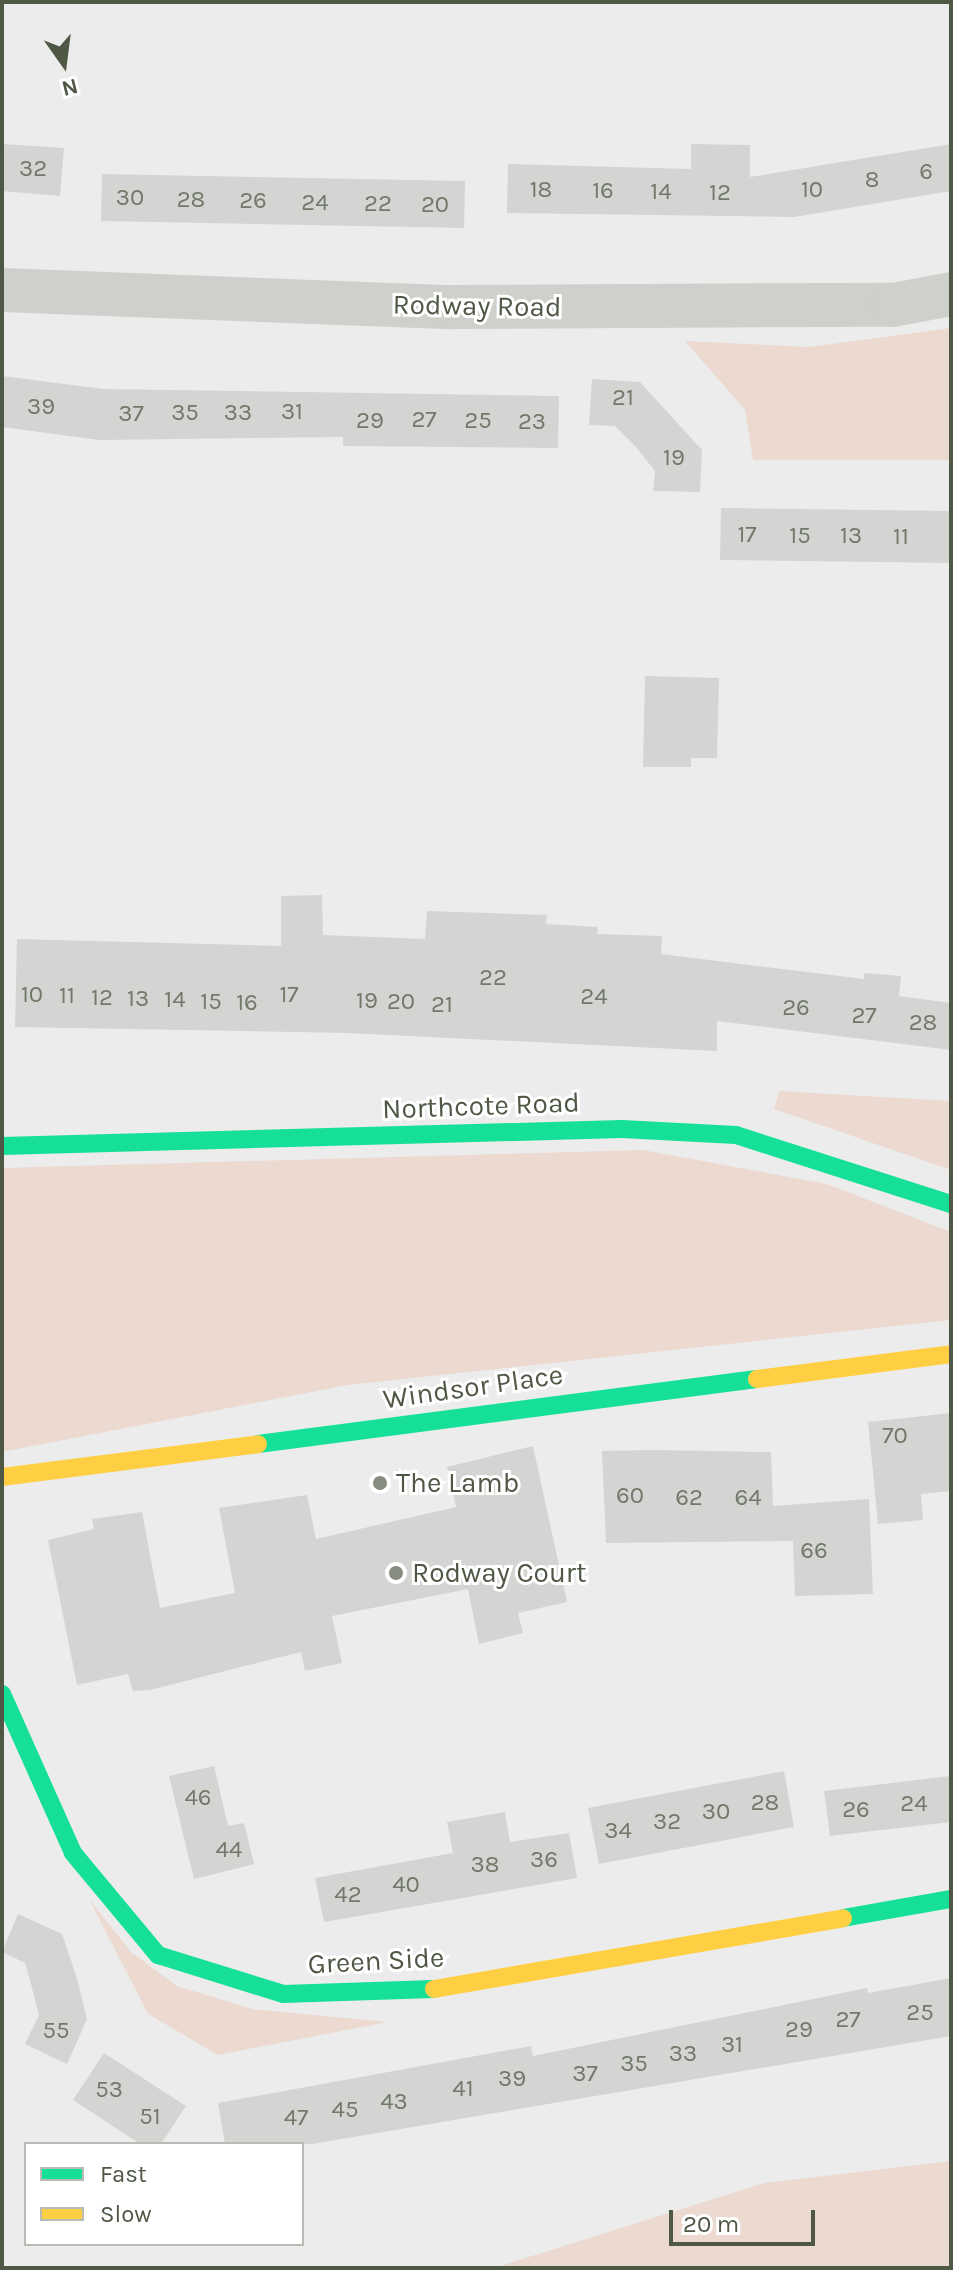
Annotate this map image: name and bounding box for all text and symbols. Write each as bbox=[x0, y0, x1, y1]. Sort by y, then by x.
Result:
north arrow bbox=[24, 24, 104, 104]
text: N bbox=[59, 73, 81, 102]
house number: 32 bbox=[19, 155, 47, 183]
house number: 6 bbox=[919, 158, 933, 186]
house number: 8 bbox=[865, 166, 879, 194]
house number: 18 bbox=[530, 176, 552, 204]
house number: 10 bbox=[801, 176, 823, 204]
house number: 16 bbox=[592, 177, 614, 205]
house number: 14 bbox=[650, 178, 672, 206]
house number: 12 bbox=[709, 179, 731, 207]
house number: 30 bbox=[116, 184, 144, 212]
house number: 28 bbox=[177, 186, 205, 214]
house number: 26 bbox=[239, 187, 267, 215]
house number: 24 bbox=[301, 189, 329, 217]
house number: 22 bbox=[364, 190, 392, 218]
house number: 20 bbox=[421, 191, 449, 219]
street label: Rodway Road bbox=[392, 288, 562, 324]
house number: 21 bbox=[612, 384, 634, 412]
house number: 39 bbox=[27, 393, 55, 421]
house number: 31 bbox=[281, 398, 303, 426]
house number: 35 bbox=[171, 399, 199, 427]
house number: 33 bbox=[224, 399, 252, 427]
house number: 37 bbox=[118, 400, 144, 428]
house number: 27 bbox=[411, 406, 437, 434]
house number: 29 bbox=[356, 407, 384, 435]
house number: 25 bbox=[464, 407, 492, 435]
house number: 23 bbox=[518, 408, 546, 436]
house number: 19 bbox=[663, 444, 685, 472]
house number: 17 bbox=[737, 521, 757, 549]
house number: 15 bbox=[789, 522, 811, 550]
house number: 13 bbox=[840, 522, 862, 550]
house number: 11 bbox=[893, 523, 909, 551]
house number: 22 bbox=[479, 964, 507, 992]
house number: 10 bbox=[21, 981, 43, 1009]
house number: 17 bbox=[279, 981, 299, 1009]
house number: 11 bbox=[59, 982, 75, 1010]
house number: 24 bbox=[580, 983, 608, 1011]
house number: 12 bbox=[91, 984, 113, 1012]
house number: 13 bbox=[127, 985, 149, 1013]
house number: 14 bbox=[164, 986, 186, 1014]
house number: 19 bbox=[356, 987, 378, 1015]
house number: 15 bbox=[200, 988, 222, 1016]
house number: 20 bbox=[387, 988, 415, 1016]
house number: 16 bbox=[236, 989, 258, 1017]
house number: 21 bbox=[431, 991, 453, 1019]
house number: 26 bbox=[782, 994, 810, 1022]
house number: 27 bbox=[851, 1002, 877, 1030]
house number: 28 bbox=[909, 1009, 937, 1037]
street label: Northcote Road bbox=[382, 1086, 580, 1126]
street label: Windsor Place bbox=[381, 1358, 565, 1416]
house number: 70 bbox=[882, 1422, 908, 1450]
place label: The Lamb bbox=[396, 1466, 519, 1500]
marker: The Lamb bbox=[371, 1474, 389, 1492]
house number: 60 bbox=[616, 1482, 644, 1510]
house number: 62 bbox=[675, 1484, 703, 1512]
house number: 64 bbox=[734, 1484, 762, 1512]
house number: 66 bbox=[800, 1537, 828, 1565]
place label: Rodway Court bbox=[412, 1556, 586, 1590]
marker: Rodway Court bbox=[387, 1564, 405, 1582]
house number: 46 bbox=[184, 1784, 212, 1812]
house number: 28 bbox=[751, 1789, 779, 1817]
house number: 24 bbox=[900, 1790, 928, 1818]
house number: 26 bbox=[842, 1796, 870, 1824]
house number: 30 bbox=[702, 1798, 730, 1826]
house number: 32 bbox=[653, 1808, 681, 1836]
house number: 34 bbox=[604, 1817, 632, 1845]
house number: 44 bbox=[216, 1836, 242, 1864]
house number: 36 bbox=[530, 1846, 558, 1874]
house number: 38 bbox=[471, 1851, 499, 1879]
house number: 40 bbox=[392, 1871, 420, 1899]
house number: 42 bbox=[334, 1881, 362, 1909]
street label: Green Side bbox=[307, 1941, 445, 1981]
house number: 25 bbox=[906, 1999, 934, 2027]
house number: 27 bbox=[835, 2006, 861, 2034]
house number: 29 bbox=[785, 2016, 813, 2044]
house number: 55 bbox=[42, 2017, 70, 2045]
house number: 31 bbox=[721, 2031, 743, 2059]
house number: 33 bbox=[669, 2040, 697, 2068]
house number: 35 bbox=[620, 2050, 648, 2078]
house number: 37 bbox=[572, 2060, 598, 2088]
house number: 39 bbox=[498, 2065, 526, 2093]
house number: 41 bbox=[452, 2075, 474, 2103]
house number: 53 bbox=[95, 2076, 123, 2104]
house number: 43 bbox=[380, 2088, 408, 2116]
house number: 45 bbox=[332, 2096, 358, 2124]
house number: 51 bbox=[139, 2103, 161, 2131]
house number: 47 bbox=[284, 2104, 308, 2132]
legend bbox=[24, 2142, 304, 2246]
text: Fast bbox=[100, 2160, 147, 2188]
scale bar bbox=[673, 2194, 819, 2244]
text: Slow bbox=[100, 2200, 152, 2228]
text: 20 m bbox=[683, 2210, 739, 2238]

